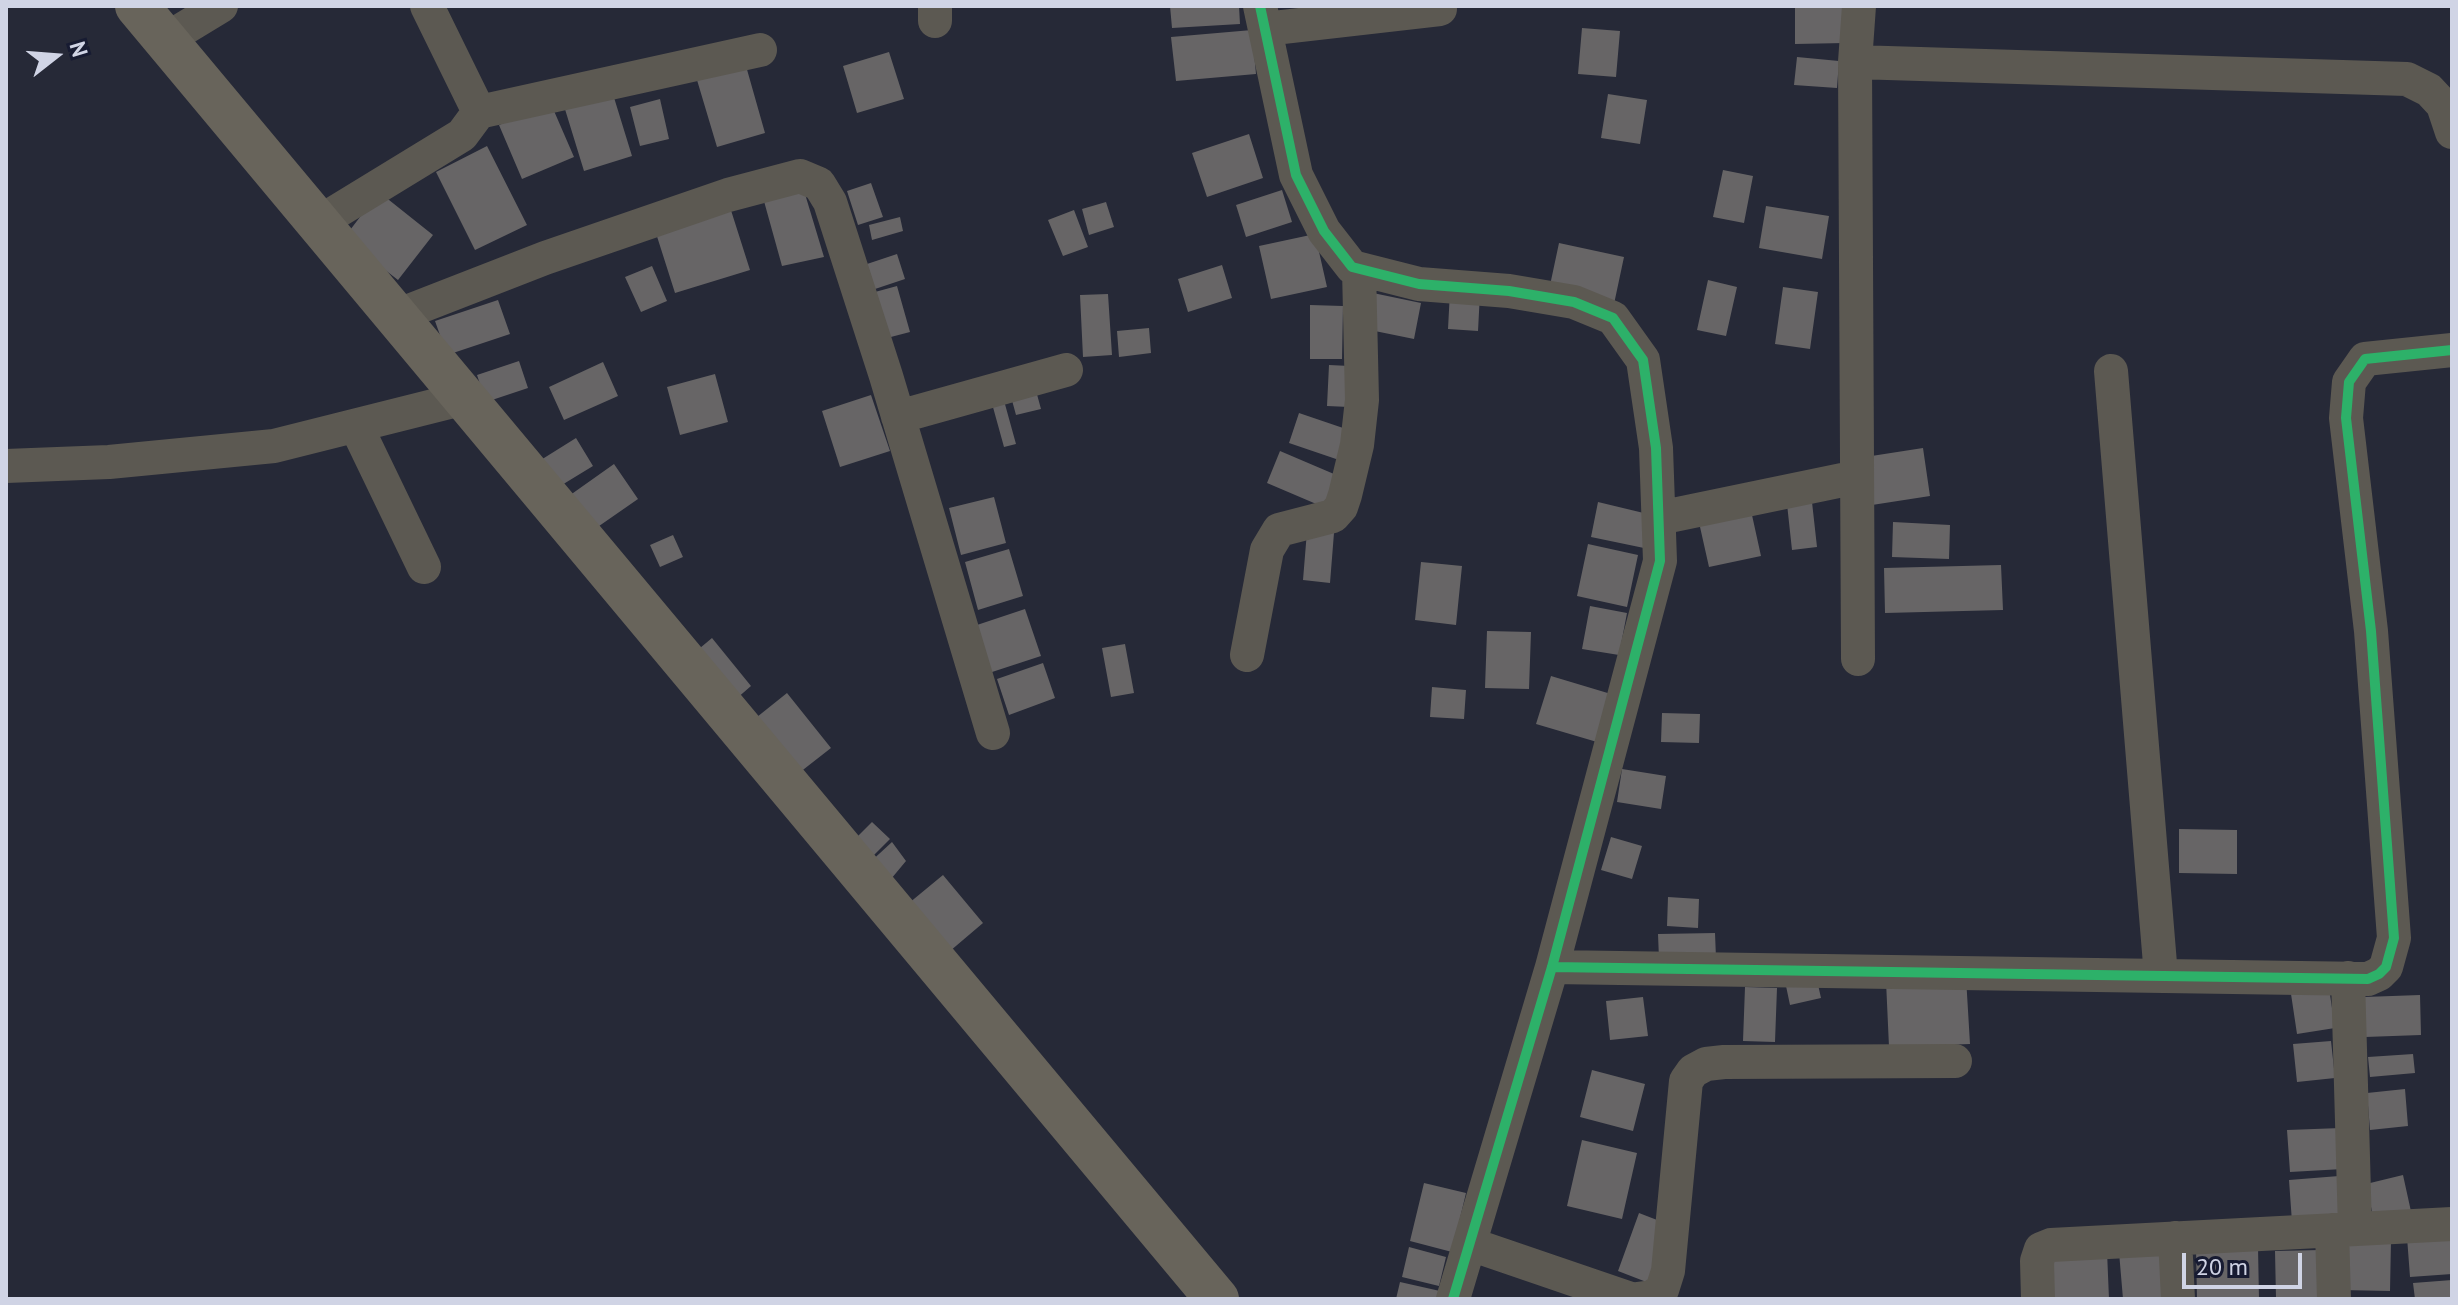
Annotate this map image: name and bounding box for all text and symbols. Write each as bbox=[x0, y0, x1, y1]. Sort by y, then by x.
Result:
north arrow bbox=[16, 16, 96, 96]
text: N bbox=[63, 38, 94, 60]
scale bar bbox=[2186, 1237, 2306, 1287]
text: 20 m bbox=[2196, 1251, 2248, 1282]

